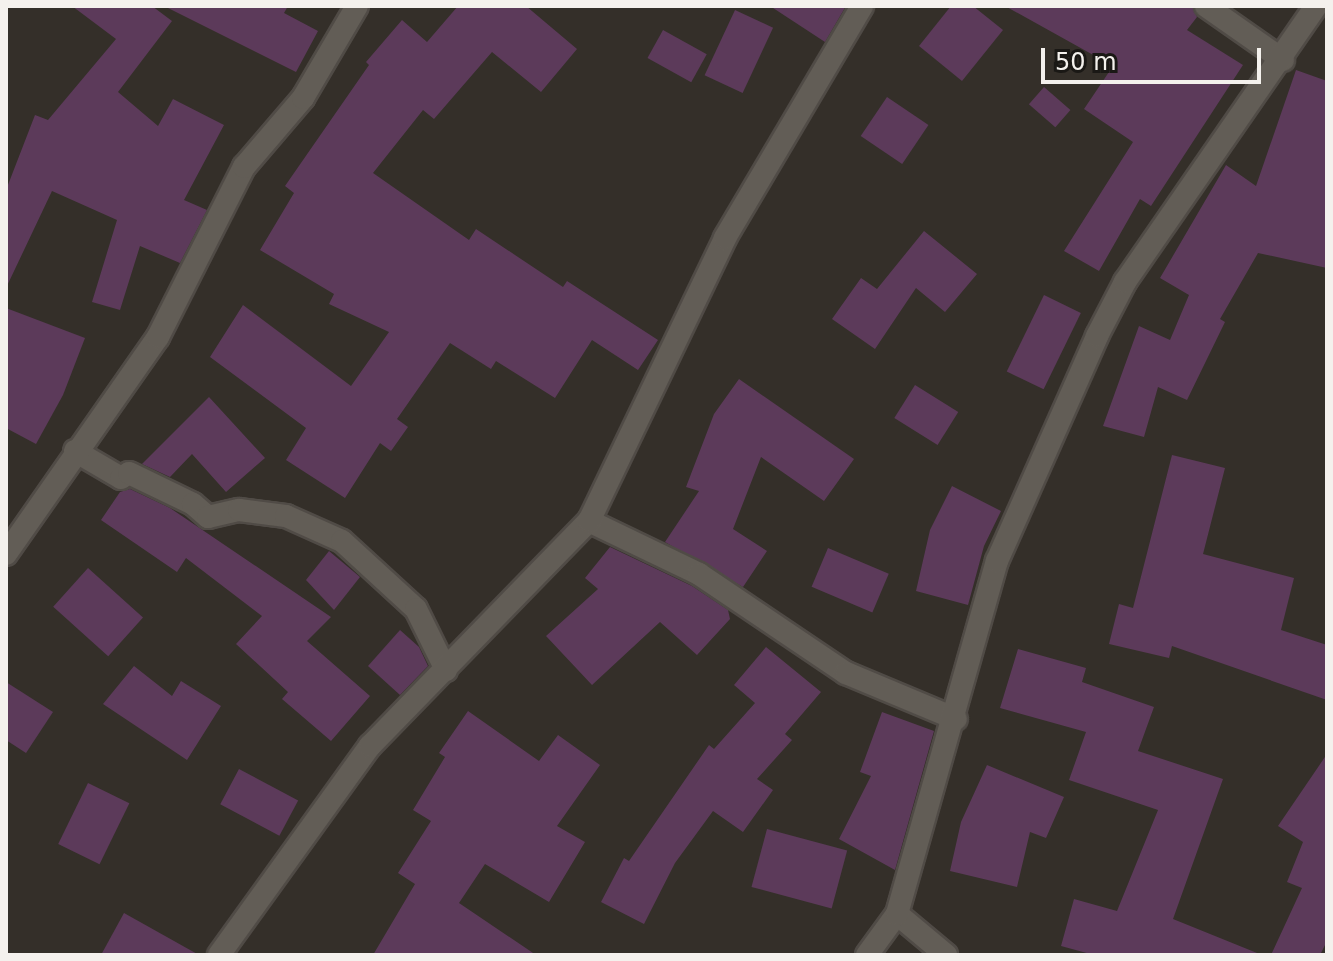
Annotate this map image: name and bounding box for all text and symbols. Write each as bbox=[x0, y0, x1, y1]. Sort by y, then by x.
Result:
scale bar bbox=[1045, 32, 1265, 82]
text: 50 m bbox=[1055, 48, 1117, 76]

